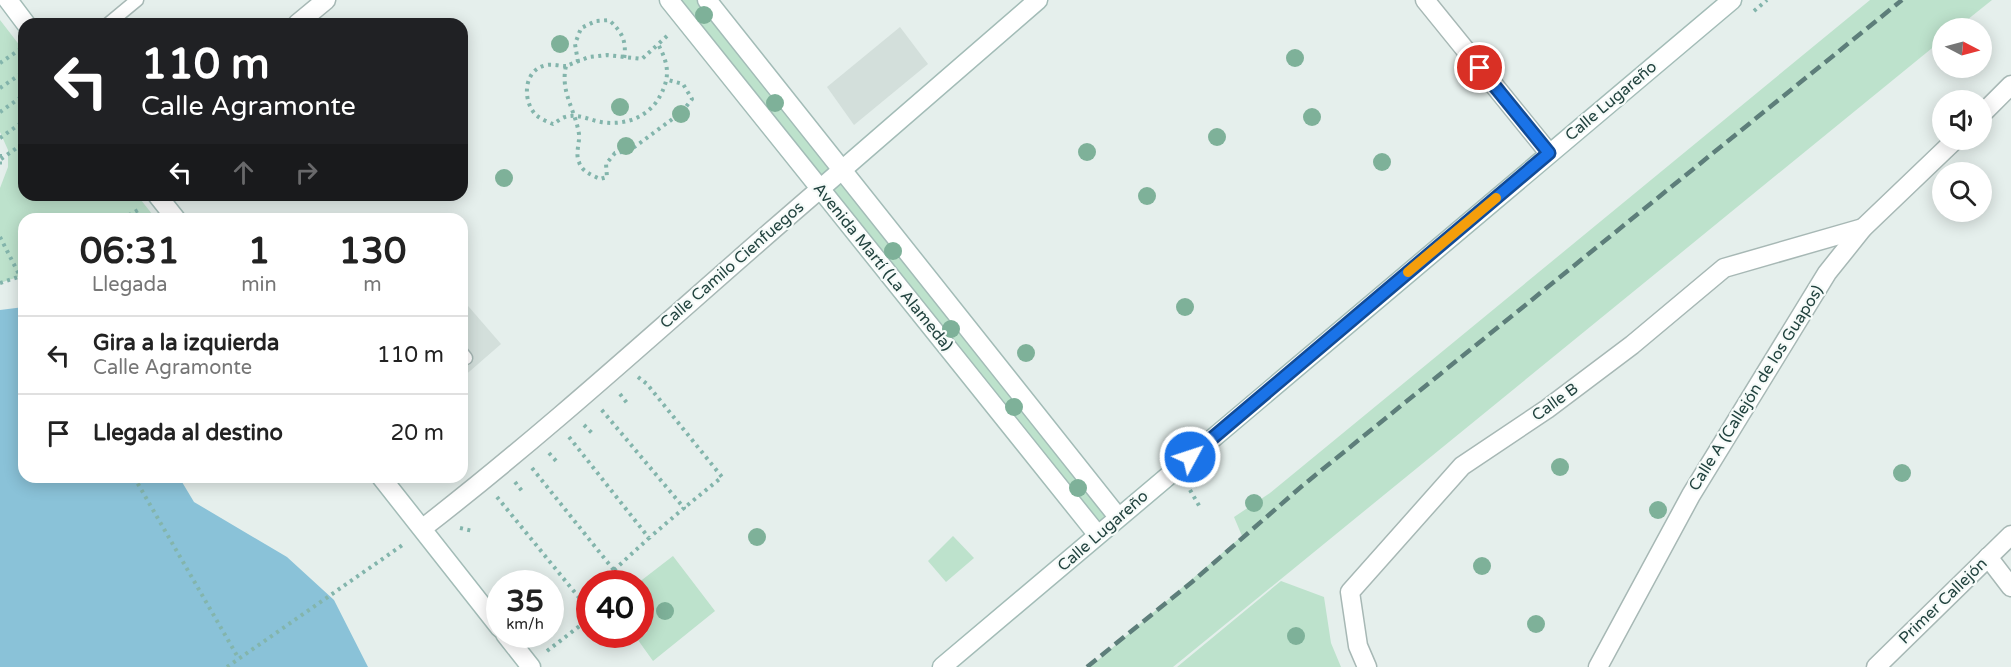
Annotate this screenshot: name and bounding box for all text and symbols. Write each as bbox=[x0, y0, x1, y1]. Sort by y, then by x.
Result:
north arrow bbox=[1932, 18, 1992, 78]
map controls bbox=[1932, 18, 1992, 222]
text: 110 m bbox=[141, 39, 270, 90]
icon: left bbox=[42, 42, 120, 120]
pin bbox=[1454, 42, 1505, 93]
icon: arrive bbox=[1463, 51, 1496, 84]
street label: Calle Lugareño bbox=[1561, 57, 1661, 145]
text: Calle Agramonte bbox=[141, 90, 356, 123]
button: sound bbox=[1932, 90, 1992, 150]
icon: left bbox=[164, 156, 197, 189]
icon: ahead bbox=[227, 156, 260, 189]
icon: right bbox=[290, 156, 323, 189]
button: search bbox=[1932, 162, 1992, 222]
street label: Avenida Martí (La Alameda) bbox=[809, 179, 957, 355]
street label: Calle Camilo Cienfuegos bbox=[656, 197, 808, 333]
text: 06:31 bbox=[80, 230, 180, 273]
text: 1 bbox=[248, 230, 270, 273]
text: 130 bbox=[338, 230, 406, 273]
text: Llegada bbox=[92, 273, 167, 297]
text: min bbox=[241, 273, 277, 297]
text: m bbox=[363, 273, 382, 297]
street label: Calle A (Callejón de los Guapos) bbox=[1684, 281, 1828, 495]
text: Gira a la izquierda bbox=[93, 330, 279, 356]
icon: left bbox=[42, 339, 75, 372]
text: 110 m bbox=[377, 342, 444, 368]
text: Calle Agramonte bbox=[93, 356, 252, 380]
street label: Calle B bbox=[1528, 379, 1582, 425]
icon: arrive bbox=[42, 417, 75, 450]
text: Llegada al destino bbox=[93, 420, 283, 446]
text: 20 m bbox=[390, 420, 444, 446]
position arrow bbox=[1158, 425, 1222, 489]
street label: Calle Lugareño bbox=[1054, 486, 1152, 576]
street label: Primer Callejón bbox=[1895, 554, 1991, 648]
speed limit sign: 40 bbox=[576, 570, 654, 648]
text: 35 bbox=[506, 583, 544, 620]
text: km/h bbox=[506, 615, 544, 633]

